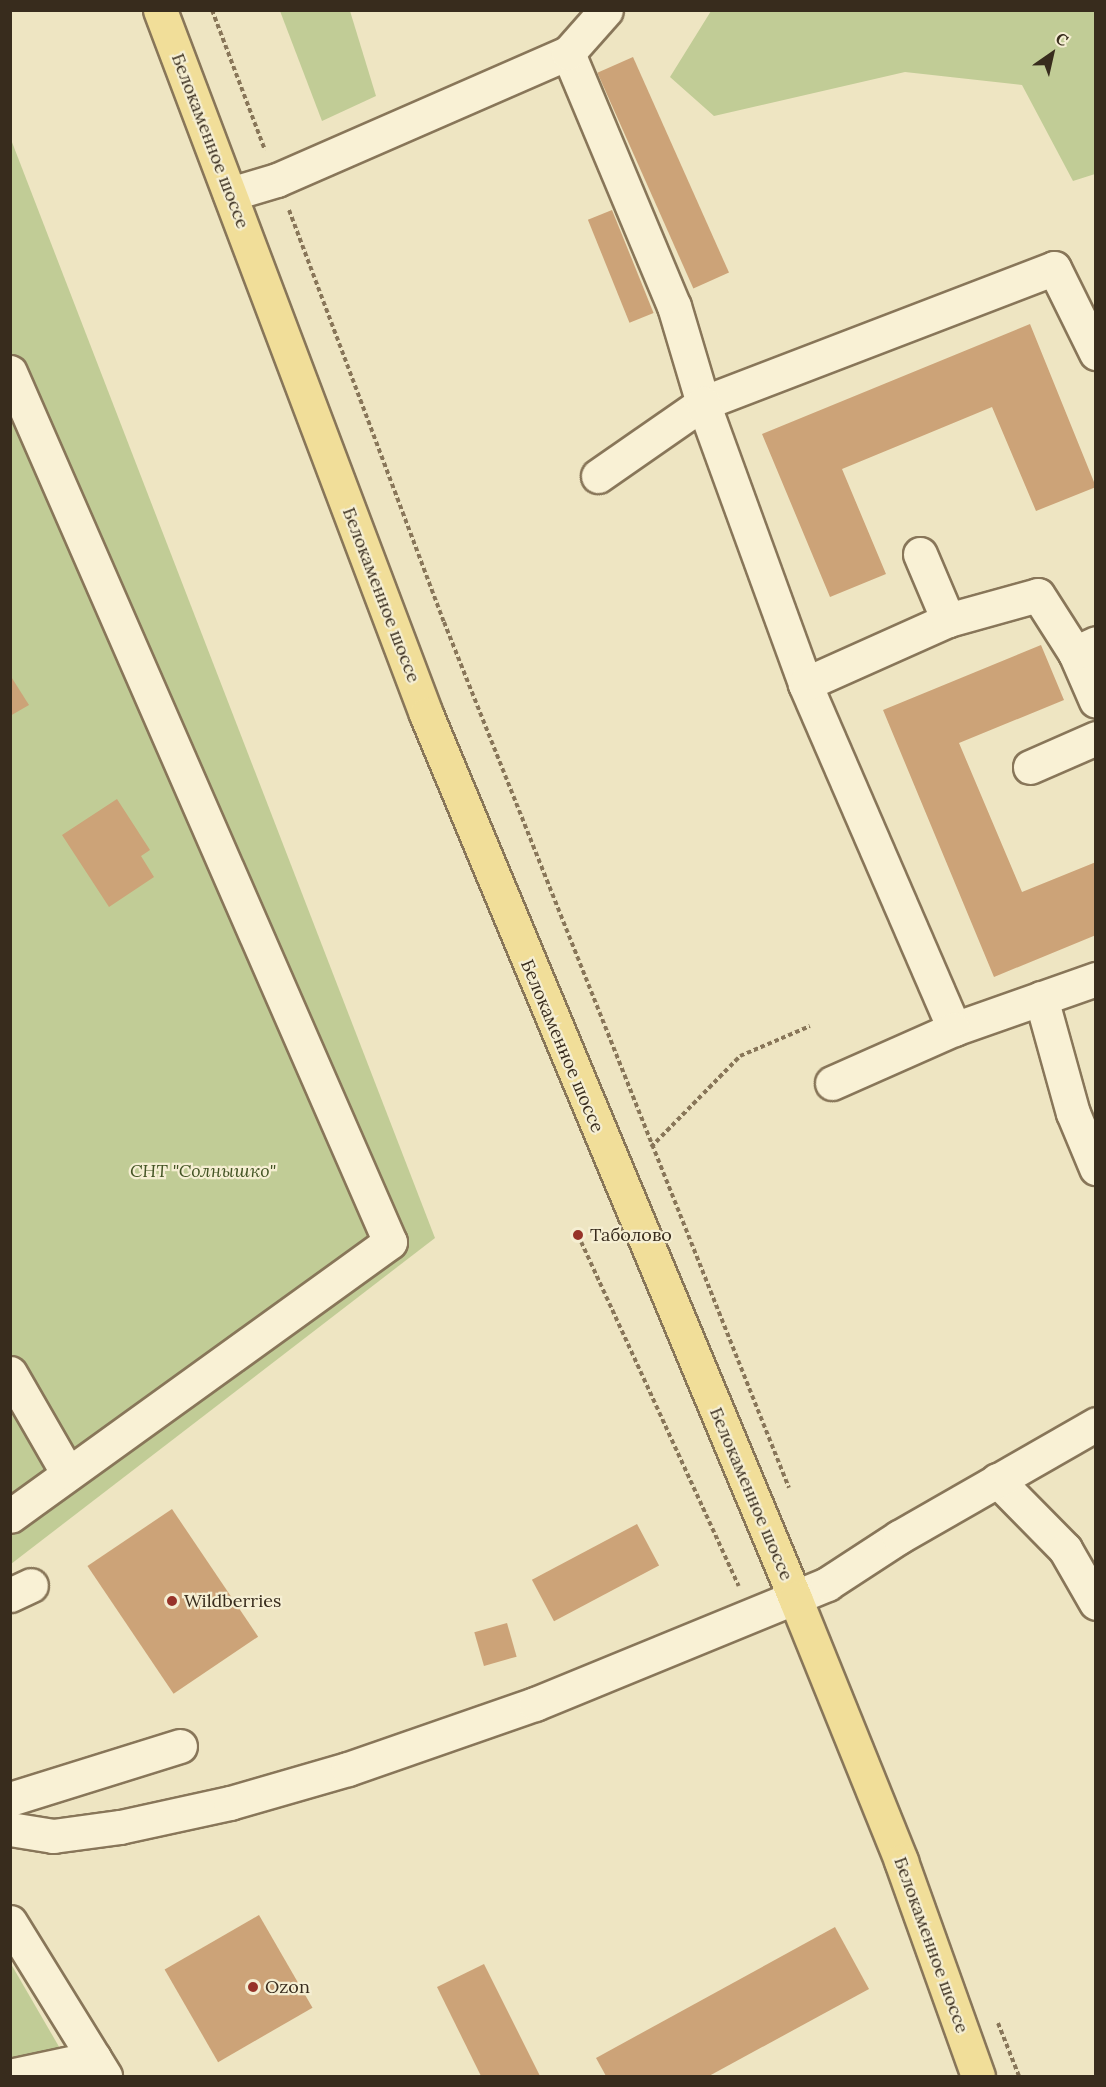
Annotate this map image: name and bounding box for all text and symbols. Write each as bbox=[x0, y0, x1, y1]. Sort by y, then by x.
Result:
north arrow bbox=[1022, 24, 1082, 84]
text: С bbox=[1052, 28, 1072, 50]
street label: Белокаменное шоссе bbox=[167, 50, 253, 232]
street label: Белокаменное шоссе bbox=[338, 504, 424, 686]
street label: Белокаменное шоссе bbox=[516, 956, 608, 1136]
park label: СНТ "Солнышко" bbox=[130, 1160, 276, 1182]
place label: Таболово bbox=[590, 1224, 672, 1246]
marker: Таболово bbox=[571, 1228, 585, 1242]
street label: Белокаменное шоссе bbox=[705, 1404, 797, 1584]
place label: Wildberries bbox=[184, 1590, 281, 1612]
marker: Wildberries bbox=[165, 1594, 179, 1608]
street label: Белокаменное шоссе bbox=[889, 1854, 973, 2036]
place label: Ozon bbox=[265, 1976, 310, 1998]
marker: Ozon bbox=[246, 1980, 260, 1994]

